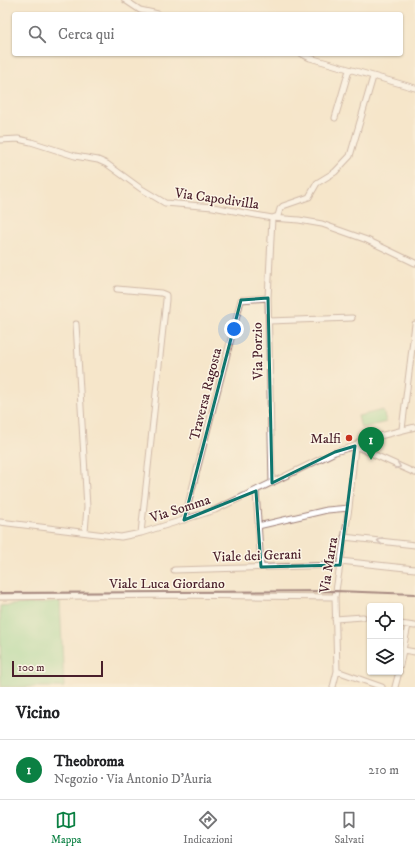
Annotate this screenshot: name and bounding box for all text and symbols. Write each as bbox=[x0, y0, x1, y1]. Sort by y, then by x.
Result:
search box bbox=[12, 12, 403, 56]
icon: search bbox=[26, 23, 48, 45]
text: Cerca qui bbox=[58, 25, 114, 44]
street label: Via Capodivilla bbox=[172, 184, 260, 214]
your location bbox=[224, 319, 244, 339]
street label: Via Porzio bbox=[248, 322, 268, 381]
street label: Traversa Ragosta bbox=[186, 346, 226, 443]
pin: 1 bbox=[358, 427, 384, 460]
place label: Malfi bbox=[310, 430, 341, 448]
marker: Malfi bbox=[344, 433, 354, 443]
one-way arrow bbox=[393, 461, 401, 469]
street label: Via Somma bbox=[147, 491, 213, 527]
street label: Via Marra bbox=[316, 536, 342, 595]
one-way arrow bbox=[377, 537, 383, 546]
street label: Viale dei Gerani bbox=[212, 545, 302, 567]
street label: Viale Luca Giordano bbox=[108, 575, 225, 593]
map controls bbox=[367, 603, 403, 675]
button: locate bbox=[367, 603, 403, 639]
button: layers bbox=[367, 639, 403, 675]
scale bar bbox=[12, 659, 103, 678]
text: 100 m bbox=[18, 661, 44, 675]
text: Vicino bbox=[16, 702, 60, 724]
text: Theobroma bbox=[54, 752, 124, 771]
text: 1 bbox=[27, 762, 31, 778]
text: 210 m bbox=[368, 762, 399, 778]
text: Negozio · Via Antonio D'Auria bbox=[54, 771, 212, 787]
tab: Mappa bbox=[51, 809, 81, 847]
tab: Indicazioni bbox=[183, 809, 233, 847]
tab: Salvati bbox=[335, 809, 364, 847]

